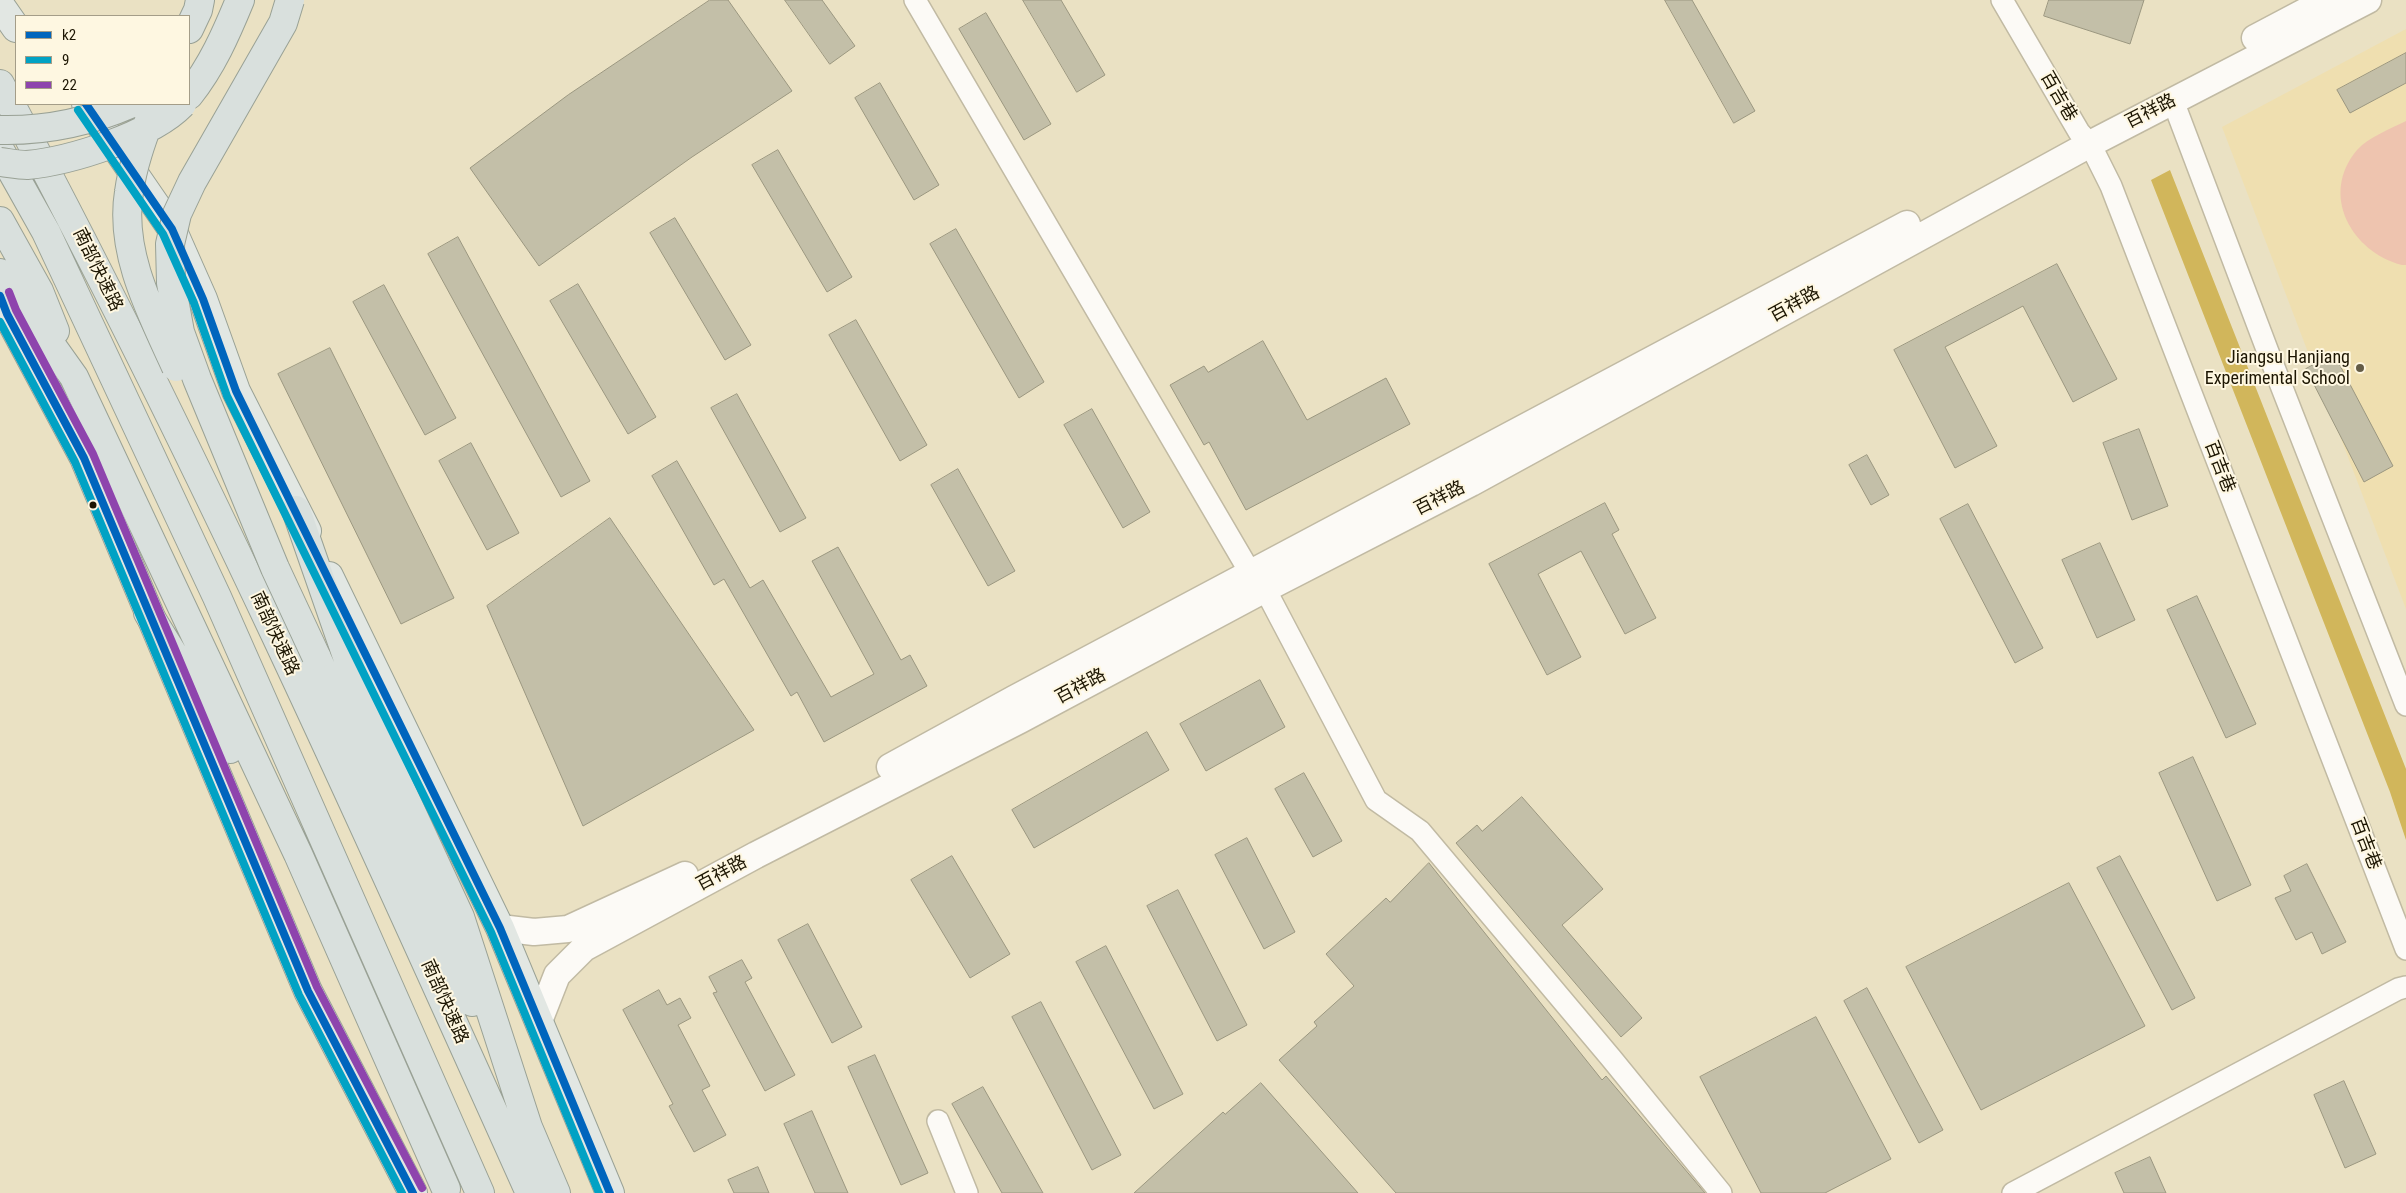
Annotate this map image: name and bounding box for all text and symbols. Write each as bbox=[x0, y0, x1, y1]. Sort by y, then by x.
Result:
legend bbox=[15, 15, 190, 105]
text: k2 bbox=[62, 26, 76, 44]
text: 9 bbox=[62, 51, 69, 69]
street label: 百吉巷 bbox=[2035, 68, 2081, 126]
text: 22 bbox=[62, 76, 77, 94]
street label: 百祥路 bbox=[2122, 90, 2180, 134]
street label: 南部快速路 bbox=[68, 225, 126, 315]
street label: 百祥路 bbox=[1766, 282, 1824, 328]
place label: Jiangsu Hanjiang Experimental School bbox=[2205, 347, 2350, 389]
marker: Jiangsu Hanjiang Experimental School bbox=[2354, 362, 2366, 374]
street label: 百吉巷 bbox=[2199, 438, 2239, 496]
street label: 百祥路 bbox=[1411, 477, 1469, 521]
unlabelled marker bbox=[88, 500, 98, 510]
street label: 南部快速路 bbox=[245, 589, 303, 679]
street label: 百祥路 bbox=[1052, 665, 1110, 709]
street label: 百吉巷 bbox=[2345, 815, 2385, 873]
street label: 百祥路 bbox=[693, 852, 751, 896]
street label: 南部快速路 bbox=[416, 956, 472, 1048]

